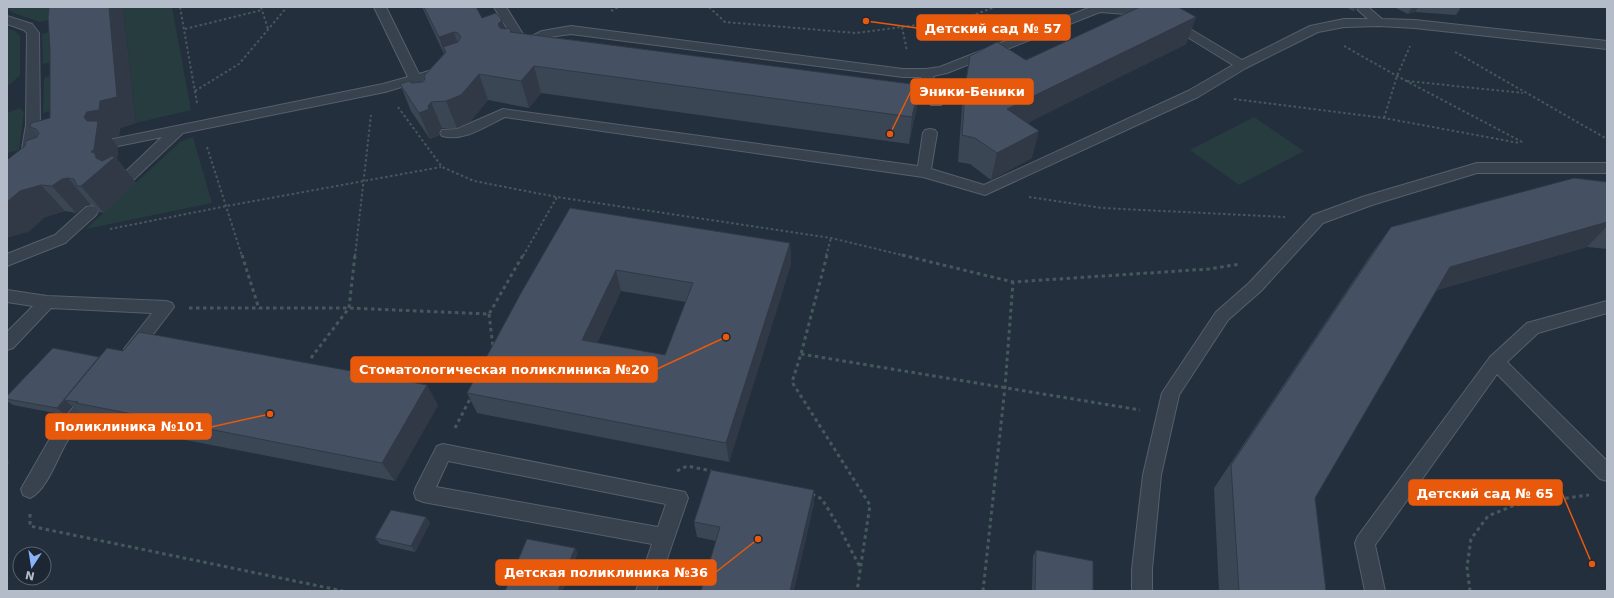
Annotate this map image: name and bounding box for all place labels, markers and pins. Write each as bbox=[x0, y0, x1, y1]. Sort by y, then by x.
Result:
callout: Детский сад № 57 bbox=[917, 15, 1070, 40]
callout: Эники-Беники bbox=[911, 79, 1033, 104]
callout: Стоматологическая поликлиника №20 bbox=[351, 357, 657, 382]
callout: Поликлиника №101 bbox=[46, 414, 211, 439]
callout: Детский сад № 65 bbox=[1409, 480, 1562, 505]
callout: Детская поликлиника №36 bbox=[496, 560, 716, 585]

